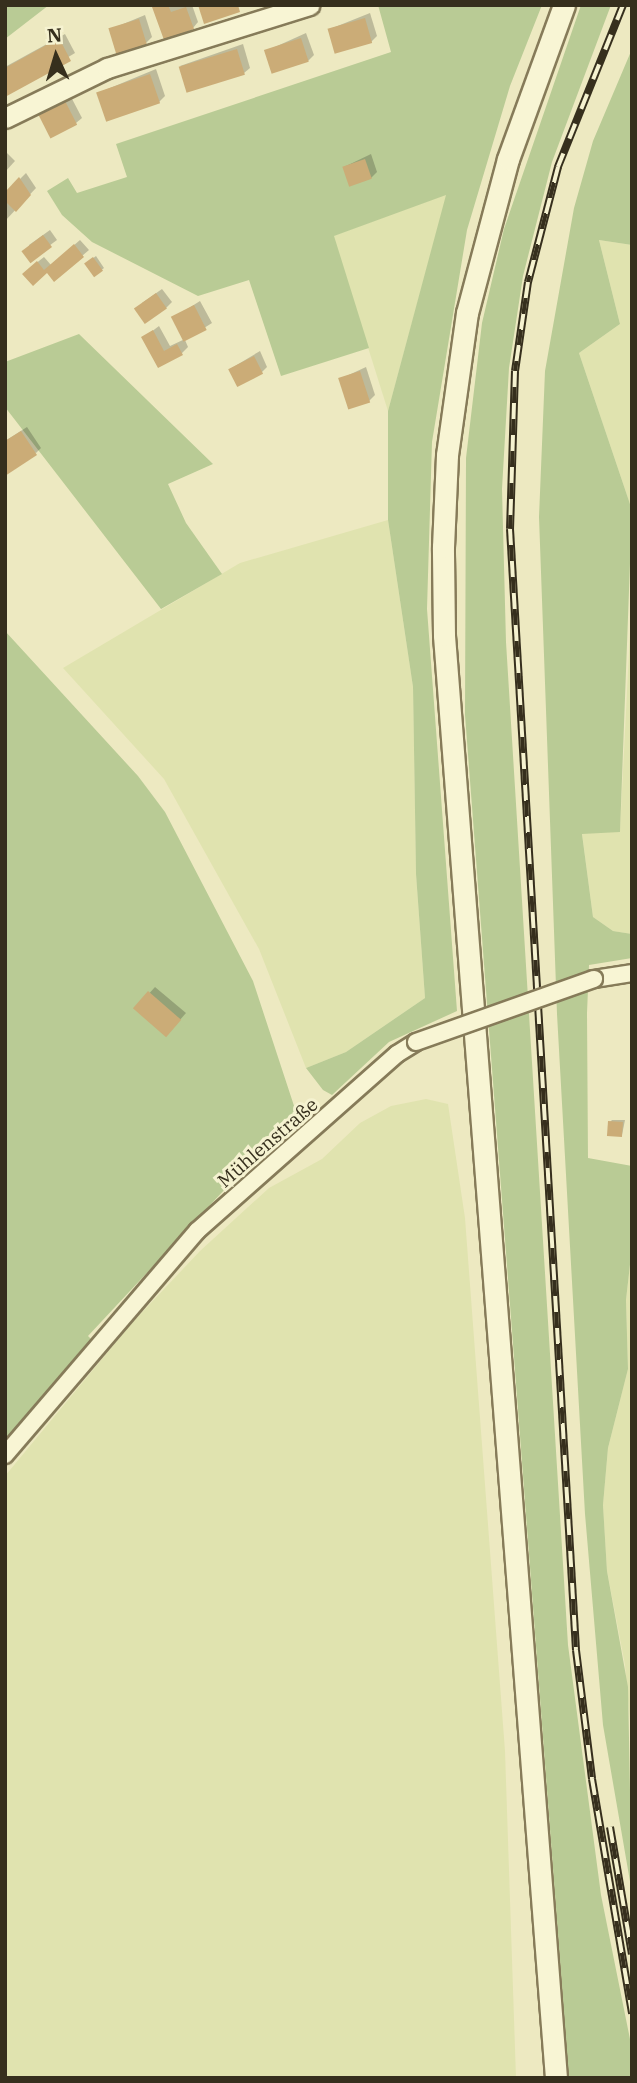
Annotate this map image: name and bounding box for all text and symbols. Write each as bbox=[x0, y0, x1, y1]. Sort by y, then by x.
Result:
north arrow bbox=[21, 21, 91, 91]
text: N bbox=[46, 23, 63, 48]
street label: Mühlenstraße bbox=[213, 1093, 323, 1193]

